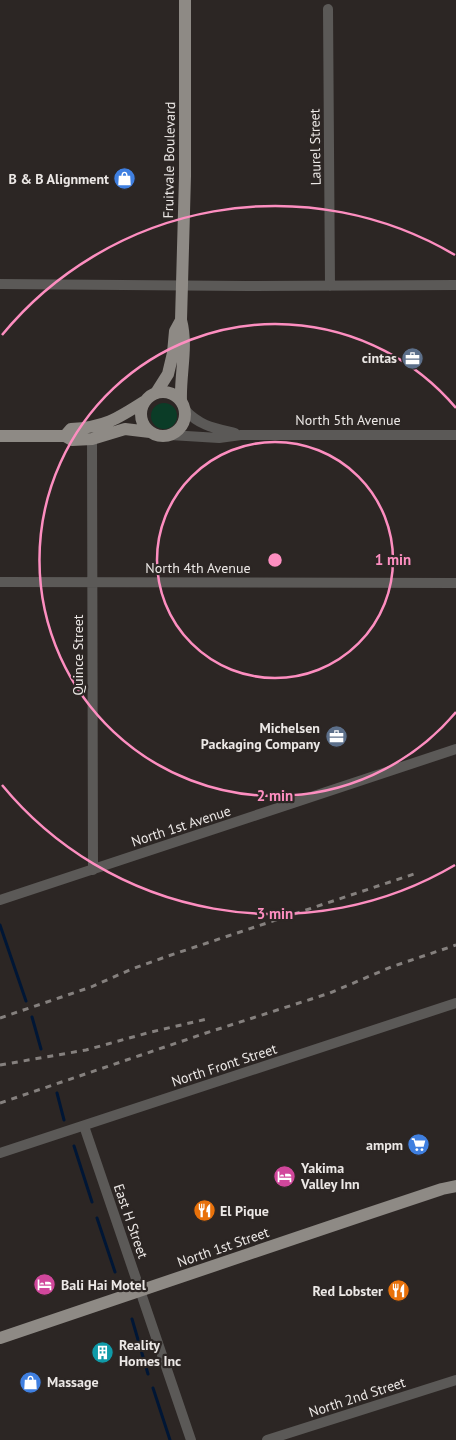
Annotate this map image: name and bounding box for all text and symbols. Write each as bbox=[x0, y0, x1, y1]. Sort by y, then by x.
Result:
street label: Fruitvale Boulevard bbox=[159, 101, 179, 219]
street label: Laurel Street bbox=[305, 108, 325, 186]
shop icon: B & B Alignment bbox=[113, 167, 137, 191]
place label: B & B Alignment bbox=[9, 170, 109, 188]
office icon: cintas bbox=[401, 346, 425, 370]
place label: cintas bbox=[362, 349, 397, 367]
street label: North 5th Avenue bbox=[295, 411, 401, 429]
text: 1 min bbox=[375, 550, 411, 569]
centre of rings bbox=[266, 551, 284, 569]
street label: North 4th Avenue bbox=[145, 559, 251, 577]
street label: Quince Street bbox=[69, 614, 87, 696]
place label: Michelsen Packaging Company bbox=[201, 719, 320, 753]
office icon: Michelsen Packaging Company bbox=[324, 724, 348, 748]
text: 2 min bbox=[257, 786, 293, 805]
street label: North 1st Avenue bbox=[129, 801, 233, 851]
text: 3 min bbox=[257, 904, 293, 923]
street label: North Front Street bbox=[169, 1039, 279, 1091]
supermarket icon: ampm bbox=[407, 1133, 431, 1157]
place label: ampm bbox=[366, 1136, 403, 1154]
place label: Yakima Valley Inn bbox=[300, 1159, 360, 1193]
hotel icon: Yakima Valley Inn bbox=[273, 1164, 297, 1188]
street label: East H Street bbox=[110, 1181, 152, 1261]
restaurant icon: El Pique bbox=[192, 1199, 216, 1223]
place label: El Pique bbox=[220, 1202, 269, 1220]
street label: North 1st Street bbox=[175, 1223, 272, 1271]
hotel icon: Bali Hai Motel bbox=[33, 1273, 57, 1297]
place label: Bali Hai Motel bbox=[61, 1276, 147, 1294]
restaurant icon: Red Lobster bbox=[387, 1279, 411, 1303]
place label: Red Lobster bbox=[313, 1282, 383, 1300]
place label: Reality Homes Inc bbox=[119, 1336, 181, 1370]
building icon: Reality Homes Inc bbox=[91, 1341, 115, 1365]
shop icon: Massage bbox=[19, 1370, 43, 1394]
place label: Massage bbox=[47, 1373, 99, 1391]
street label: North 2nd Street bbox=[306, 1373, 408, 1421]

